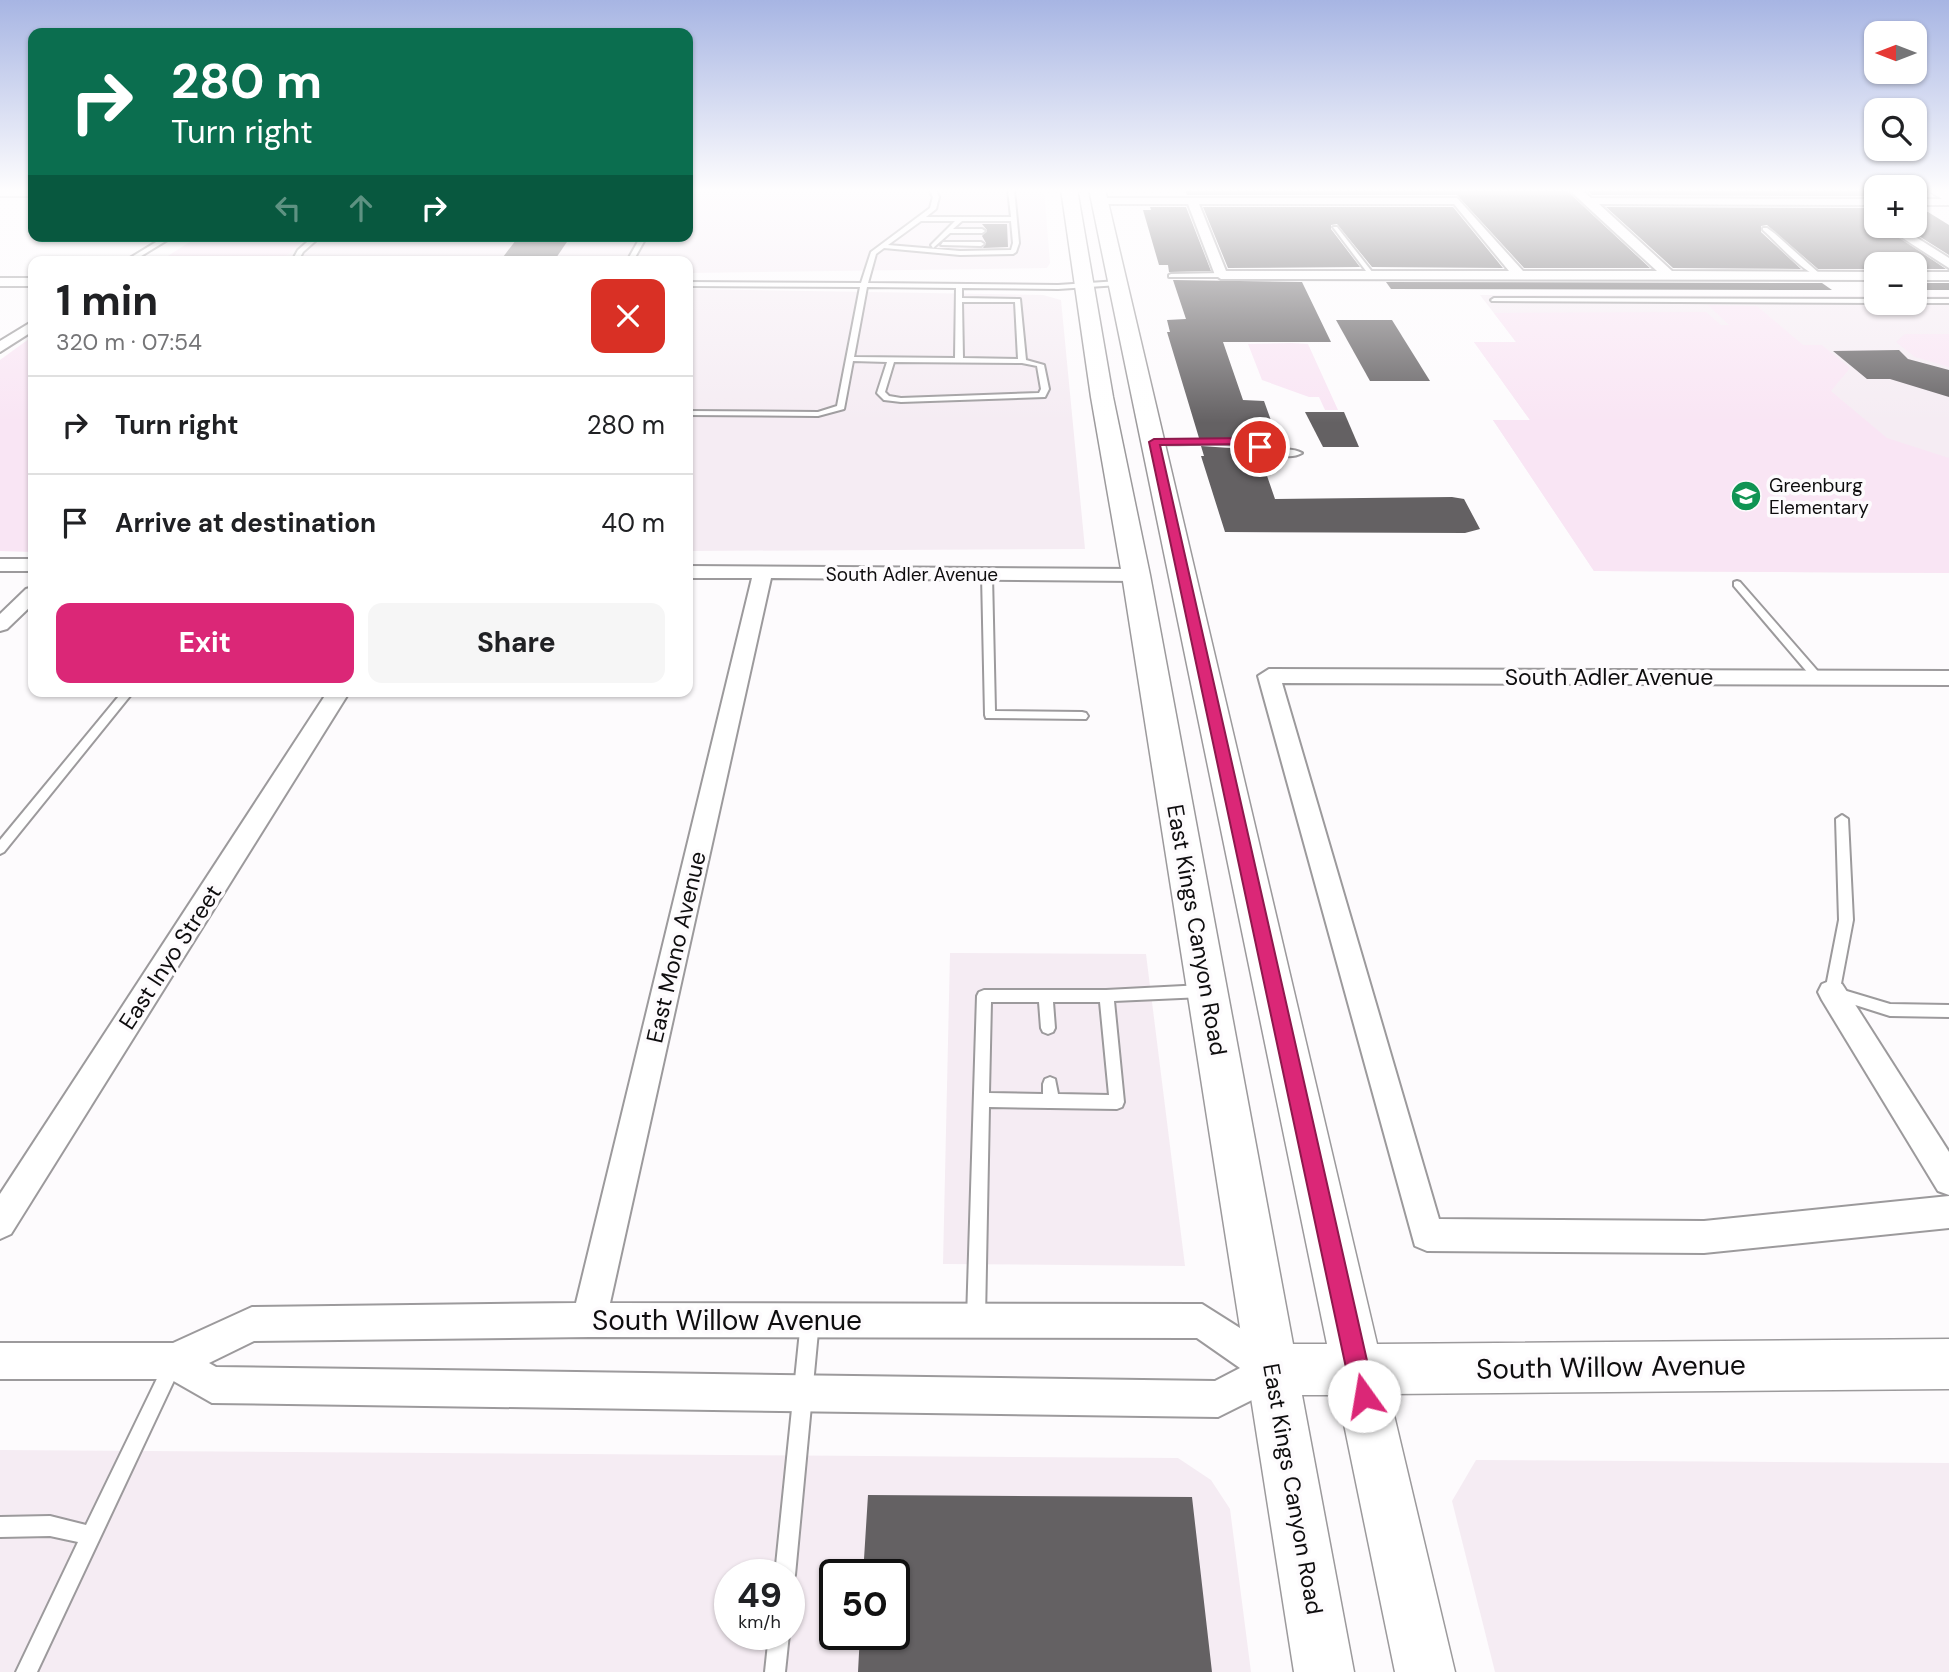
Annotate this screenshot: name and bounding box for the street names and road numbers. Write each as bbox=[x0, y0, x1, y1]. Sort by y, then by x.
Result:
street label: South Adler Avenue bbox=[826, 562, 998, 587]
street label: South Adler Avenue bbox=[1505, 662, 1713, 692]
street label: East Kings Canyon Road bbox=[1160, 802, 1234, 1058]
street label: East Mono Avenue bbox=[639, 848, 713, 1046]
street label: East Inyo Street bbox=[112, 879, 228, 1035]
street label: South Willow Avenue bbox=[592, 1302, 862, 1339]
street label: South Willow Avenue bbox=[1476, 1346, 1746, 1388]
street label: East Kings Canyon Road bbox=[1256, 1361, 1330, 1617]

